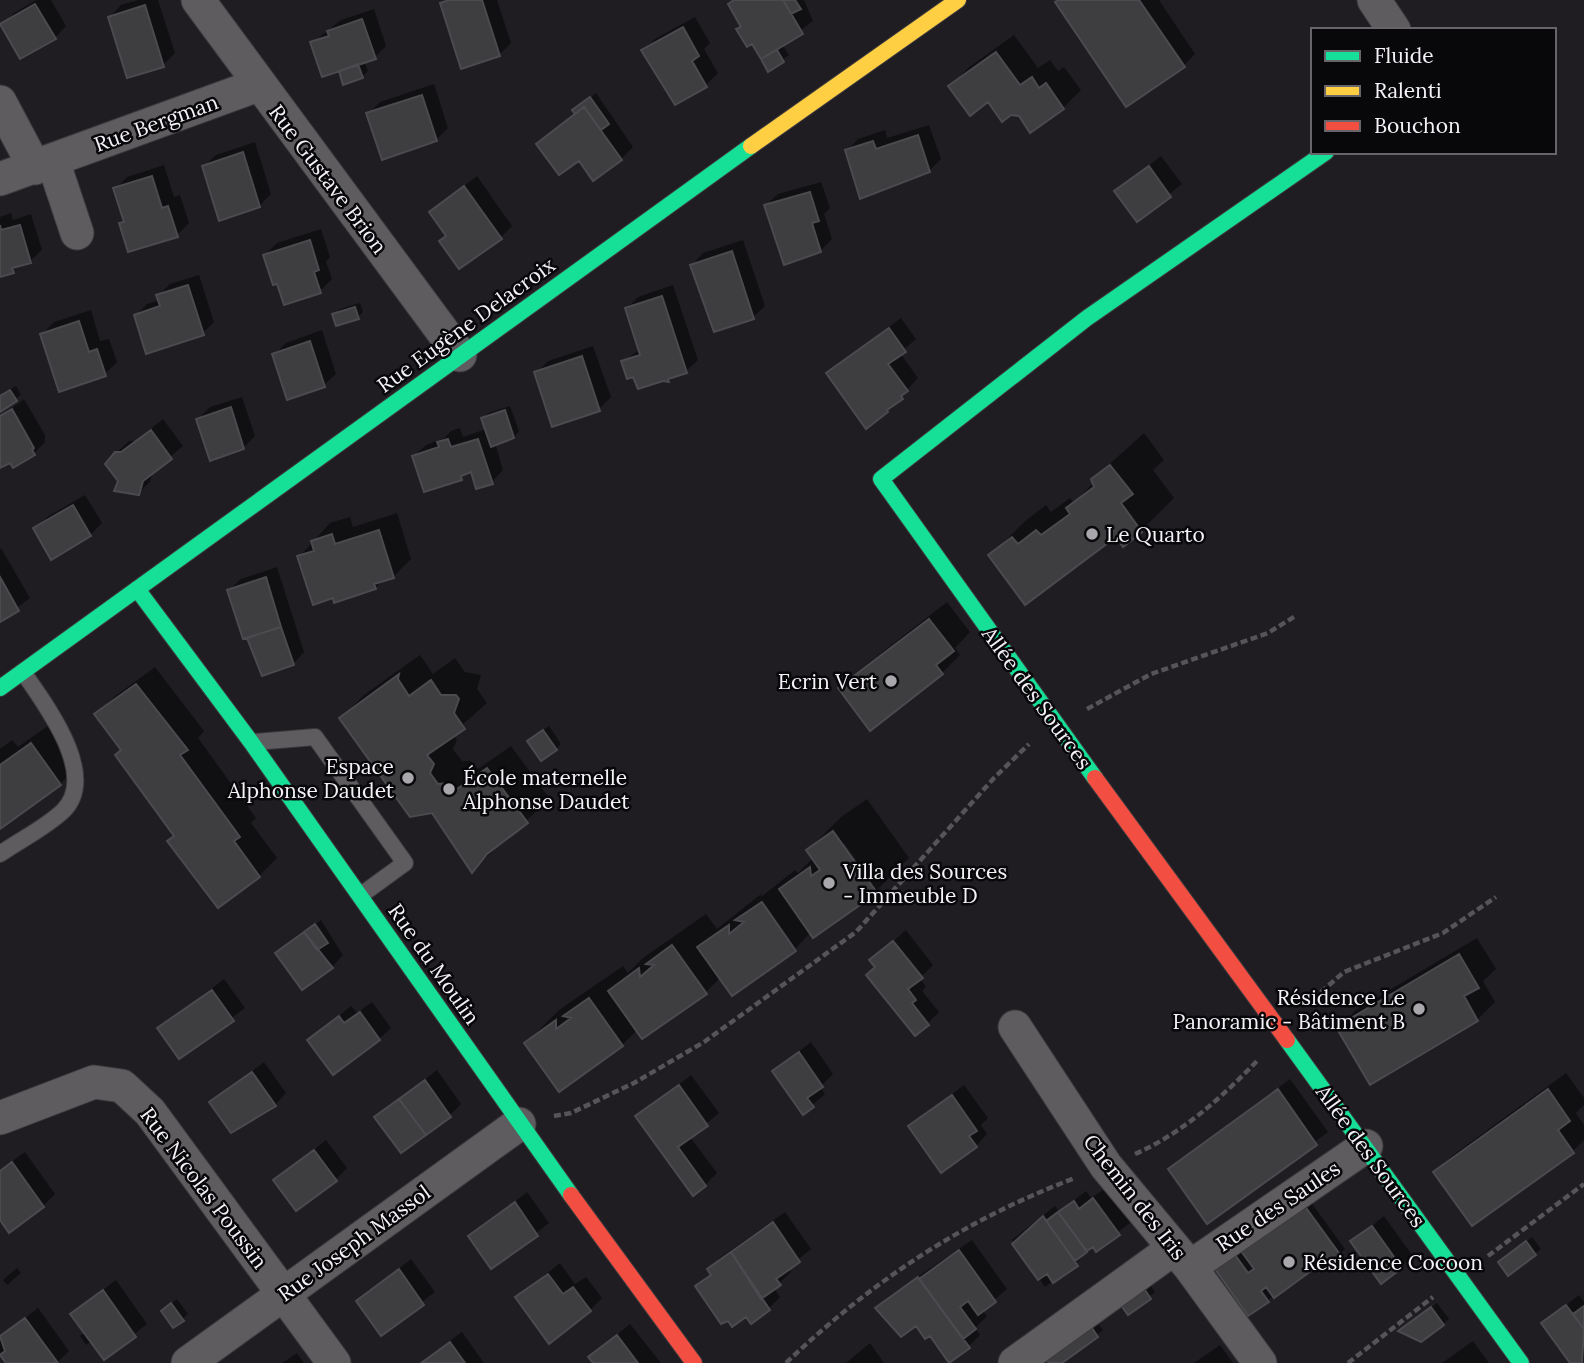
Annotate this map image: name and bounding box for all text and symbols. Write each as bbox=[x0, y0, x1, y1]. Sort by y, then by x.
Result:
legend bbox=[1311, 28, 1556, 154]
text: Fluide bbox=[1374, 42, 1434, 69]
text: Ralenti bbox=[1374, 77, 1442, 104]
street label: Rue Bergman bbox=[90, 88, 222, 158]
street label: Rue Gustave Brion bbox=[263, 99, 393, 259]
text: Bouchon bbox=[1374, 112, 1461, 139]
street label: Rue Eugène Delacroix bbox=[372, 251, 560, 399]
place label: Le Quarto bbox=[1106, 521, 1205, 548]
marker: Le Quarto bbox=[1084, 526, 1100, 542]
street label: Allée des Sources bbox=[976, 621, 1098, 775]
place label: Ecrin Vert bbox=[778, 668, 878, 695]
marker: Ecrin Vert bbox=[883, 673, 899, 689]
place label: Espace Alphonse Daudet bbox=[227, 753, 395, 804]
place label: École maternelle Alphonse Daudet bbox=[462, 764, 630, 815]
marker: Espace Alphonse Daudet bbox=[400, 770, 416, 786]
marker: École maternelle Alphonse Daudet bbox=[441, 781, 457, 797]
place label: Villa des Sources - Immeuble D bbox=[842, 858, 1007, 909]
marker: Villa des Sources - Immeuble D bbox=[821, 875, 837, 891]
street label: Rue du Moulin bbox=[382, 898, 486, 1030]
place label: Résidence Le Panoramic - Bâtiment B bbox=[1172, 984, 1405, 1035]
marker: Résidence Le Panoramic - Bâtiment B bbox=[1411, 1001, 1427, 1017]
street label: Allée des Sources bbox=[1310, 1079, 1432, 1233]
street label: Rue Nicolas Poussin bbox=[135, 1102, 274, 1274]
street label: Chemin des Iris bbox=[1077, 1129, 1193, 1265]
street label: Rue des Saules bbox=[1211, 1155, 1345, 1257]
street label: Rue Joseph Massol bbox=[272, 1179, 436, 1307]
place label: Résidence Cocoon bbox=[1303, 1249, 1483, 1276]
marker: Résidence Cocoon bbox=[1281, 1254, 1297, 1270]

